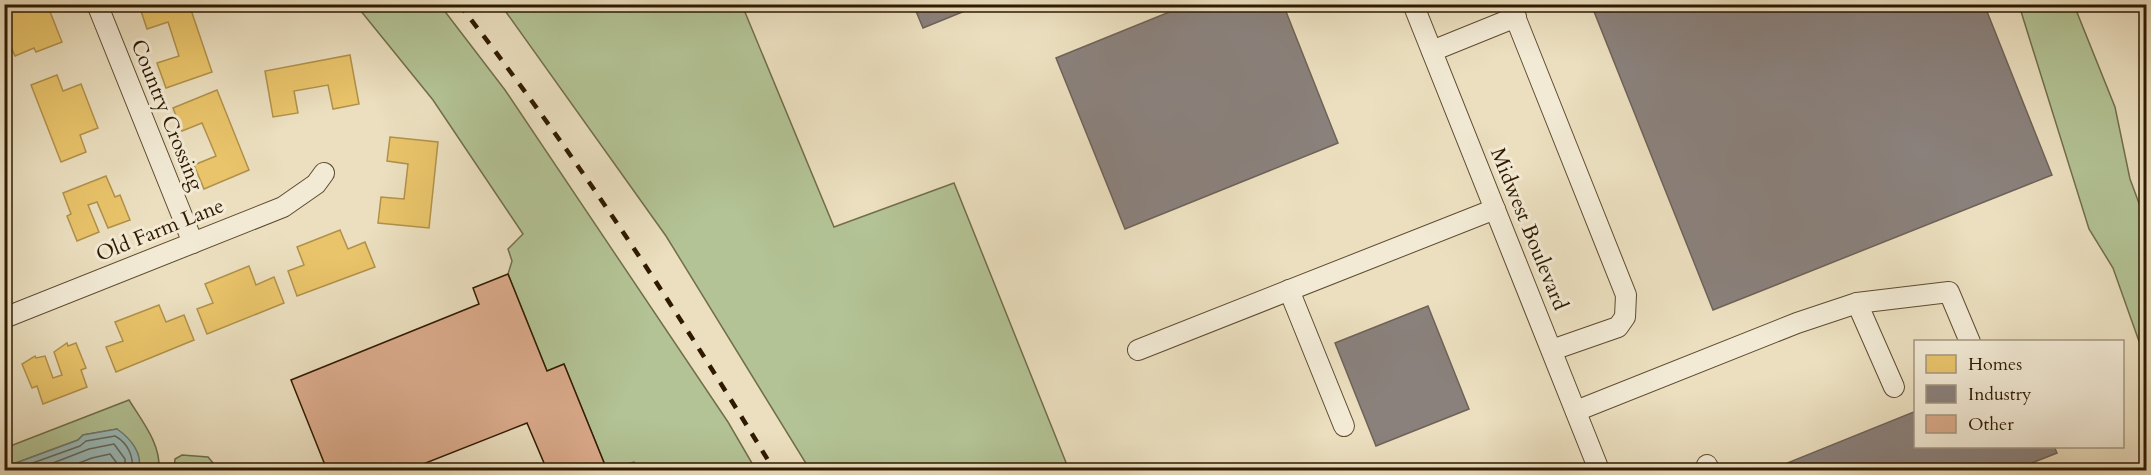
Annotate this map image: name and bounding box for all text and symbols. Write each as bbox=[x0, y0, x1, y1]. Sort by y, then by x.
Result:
street label: Country Crossing bbox=[123, 35, 211, 195]
street label: Midwest Boulevard bbox=[1483, 143, 1575, 315]
street label: Old Farm Lane bbox=[92, 191, 228, 269]
legend bbox=[1914, 340, 2124, 448]
text: Homes bbox=[1968, 352, 2022, 377]
text: Industry bbox=[1968, 382, 2032, 407]
text: Other bbox=[1968, 412, 2014, 437]

